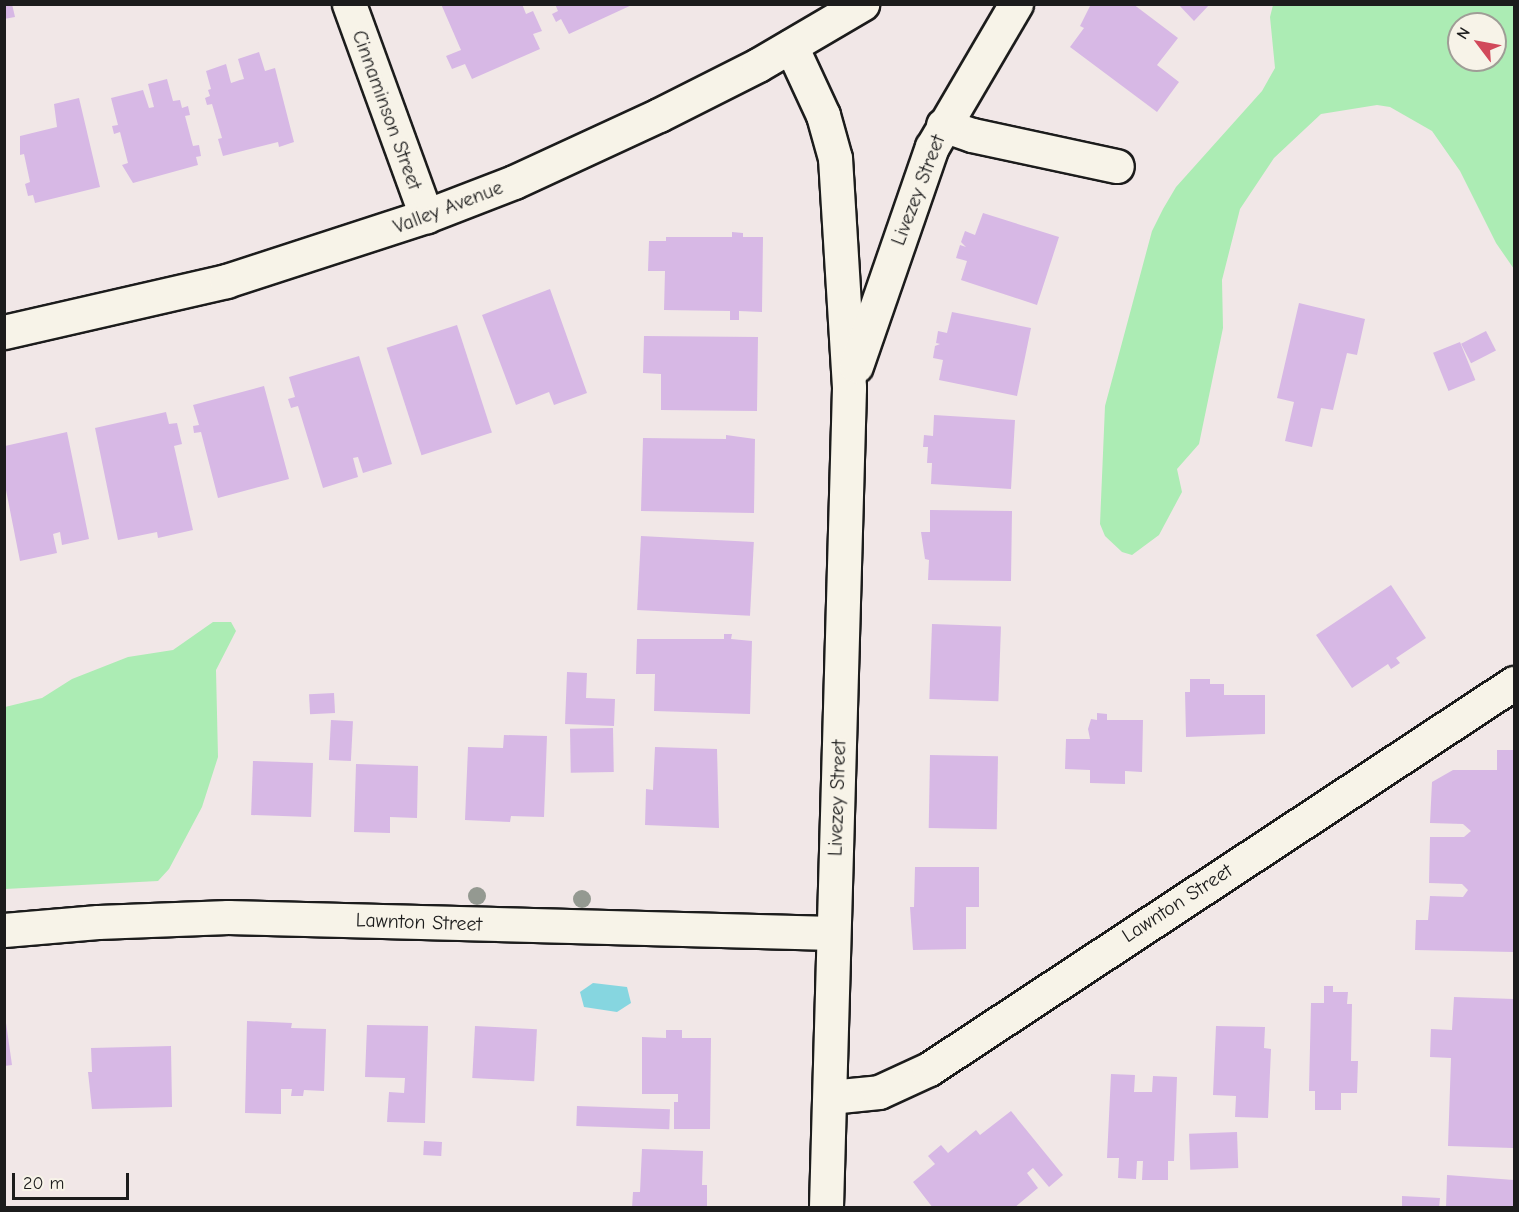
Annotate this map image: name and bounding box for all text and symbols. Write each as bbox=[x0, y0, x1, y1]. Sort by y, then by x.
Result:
north arrow bbox=[1447, 12, 1507, 72]
text: N bbox=[1453, 24, 1474, 43]
street label: Cinnaminson Street bbox=[347, 27, 427, 193]
street label: Livezey Street bbox=[886, 131, 950, 249]
street label: Valley Avenue bbox=[390, 175, 506, 239]
street label: Livezey Street bbox=[823, 739, 851, 857]
street label: Lawnton Street bbox=[1117, 858, 1237, 948]
street label: Lawnton Street bbox=[355, 908, 483, 936]
scale bar bbox=[15, 1161, 132, 1199]
text: 20 m bbox=[23, 1173, 64, 1194]

